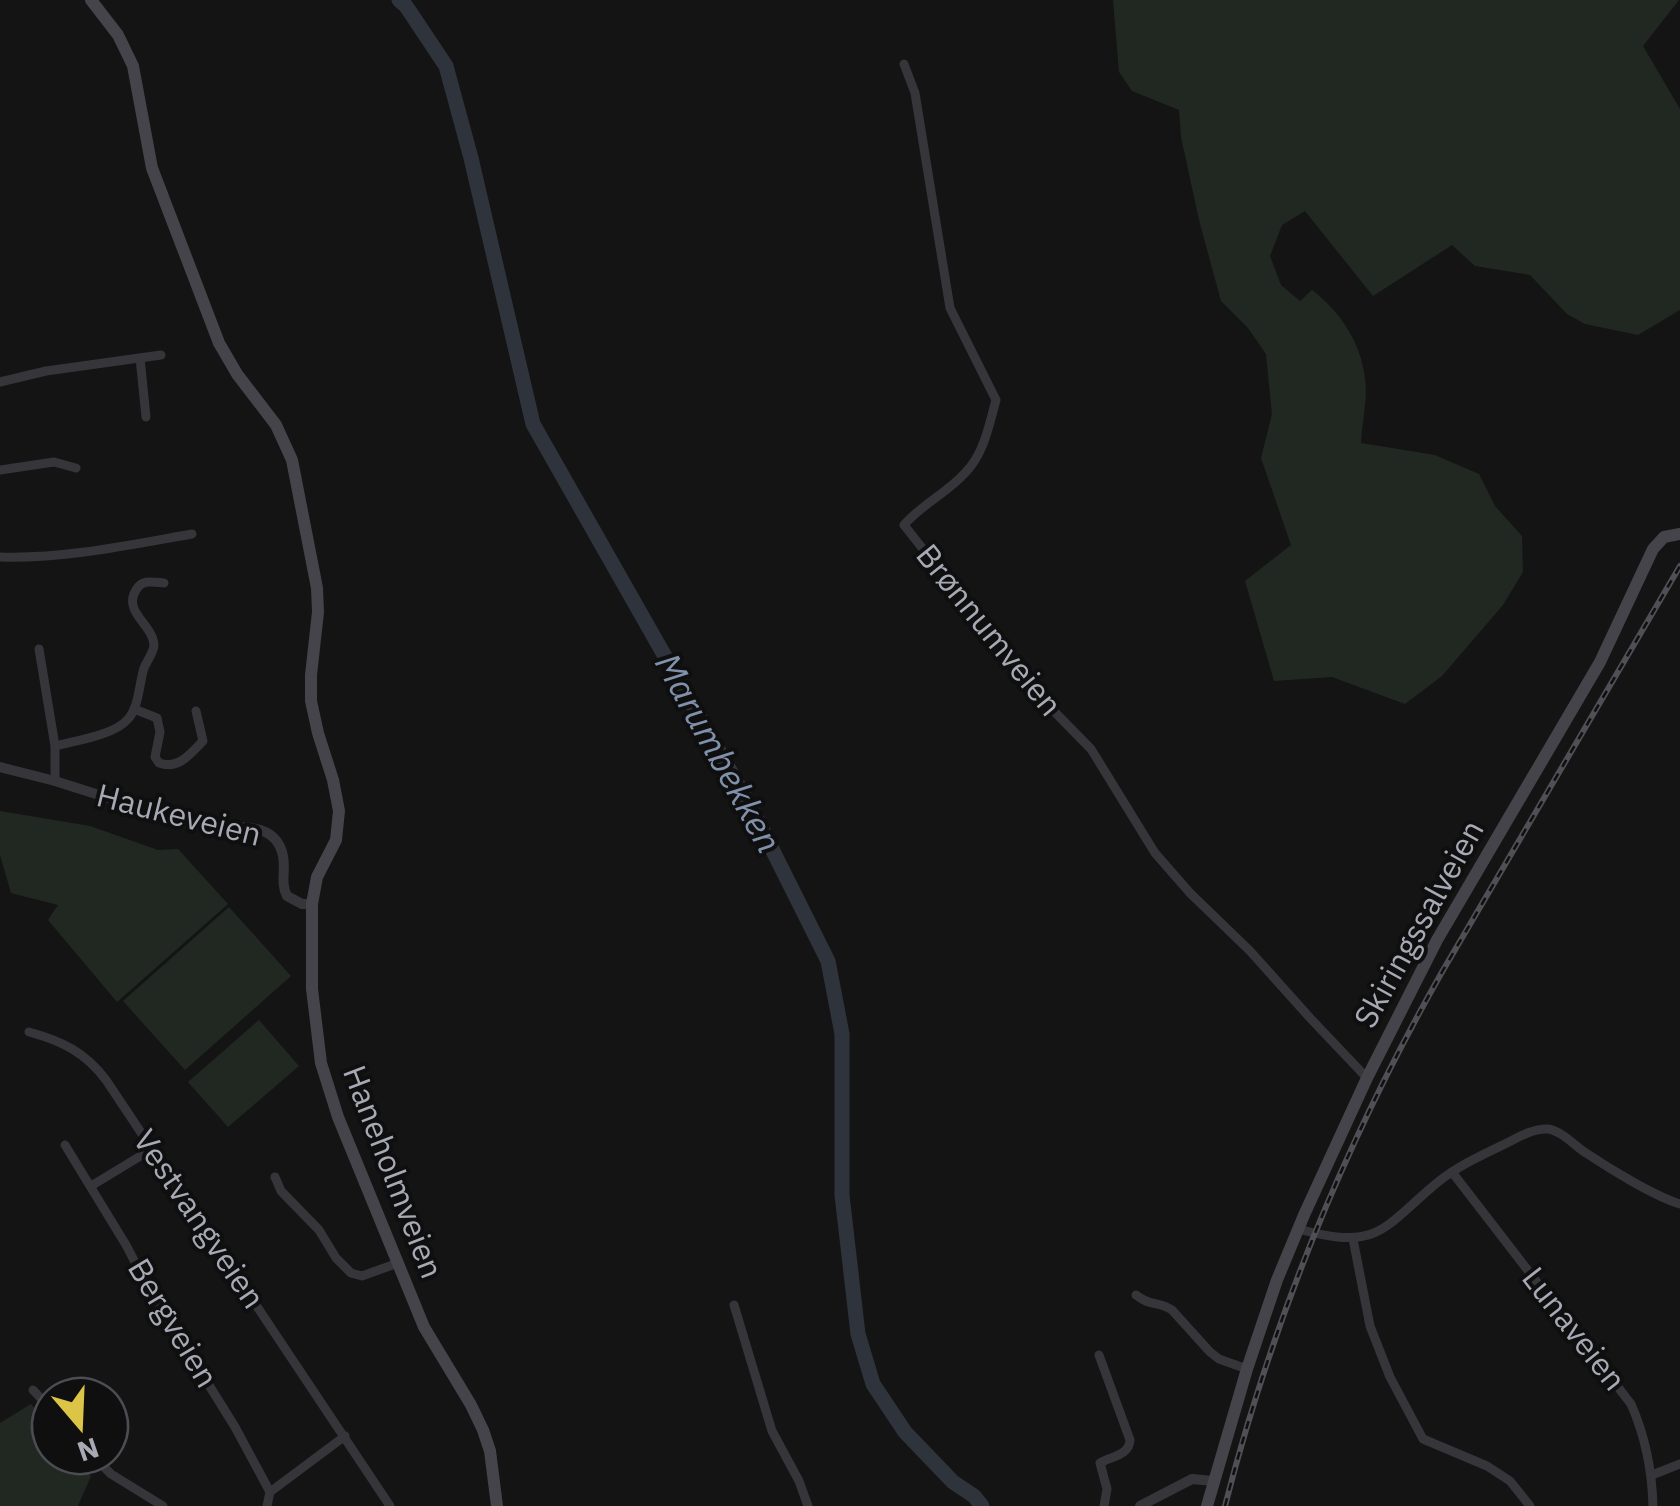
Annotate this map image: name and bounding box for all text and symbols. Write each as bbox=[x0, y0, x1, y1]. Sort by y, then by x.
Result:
street label: Brønnumveien bbox=[907, 535, 1072, 724]
water label: Marumbekken bbox=[645, 645, 793, 860]
street label: Haukeveien bbox=[92, 773, 266, 855]
street label: Skiringssalveien bbox=[1344, 812, 1493, 1035]
street label: Haneholmveien bbox=[334, 1059, 454, 1284]
street label: Vestvangveien bbox=[125, 1121, 275, 1316]
street label: Bergveien bbox=[119, 1250, 229, 1395]
street label: Lunaveien bbox=[1513, 1258, 1636, 1399]
north arrow bbox=[30, 1376, 130, 1476]
text: N bbox=[73, 1429, 104, 1471]

